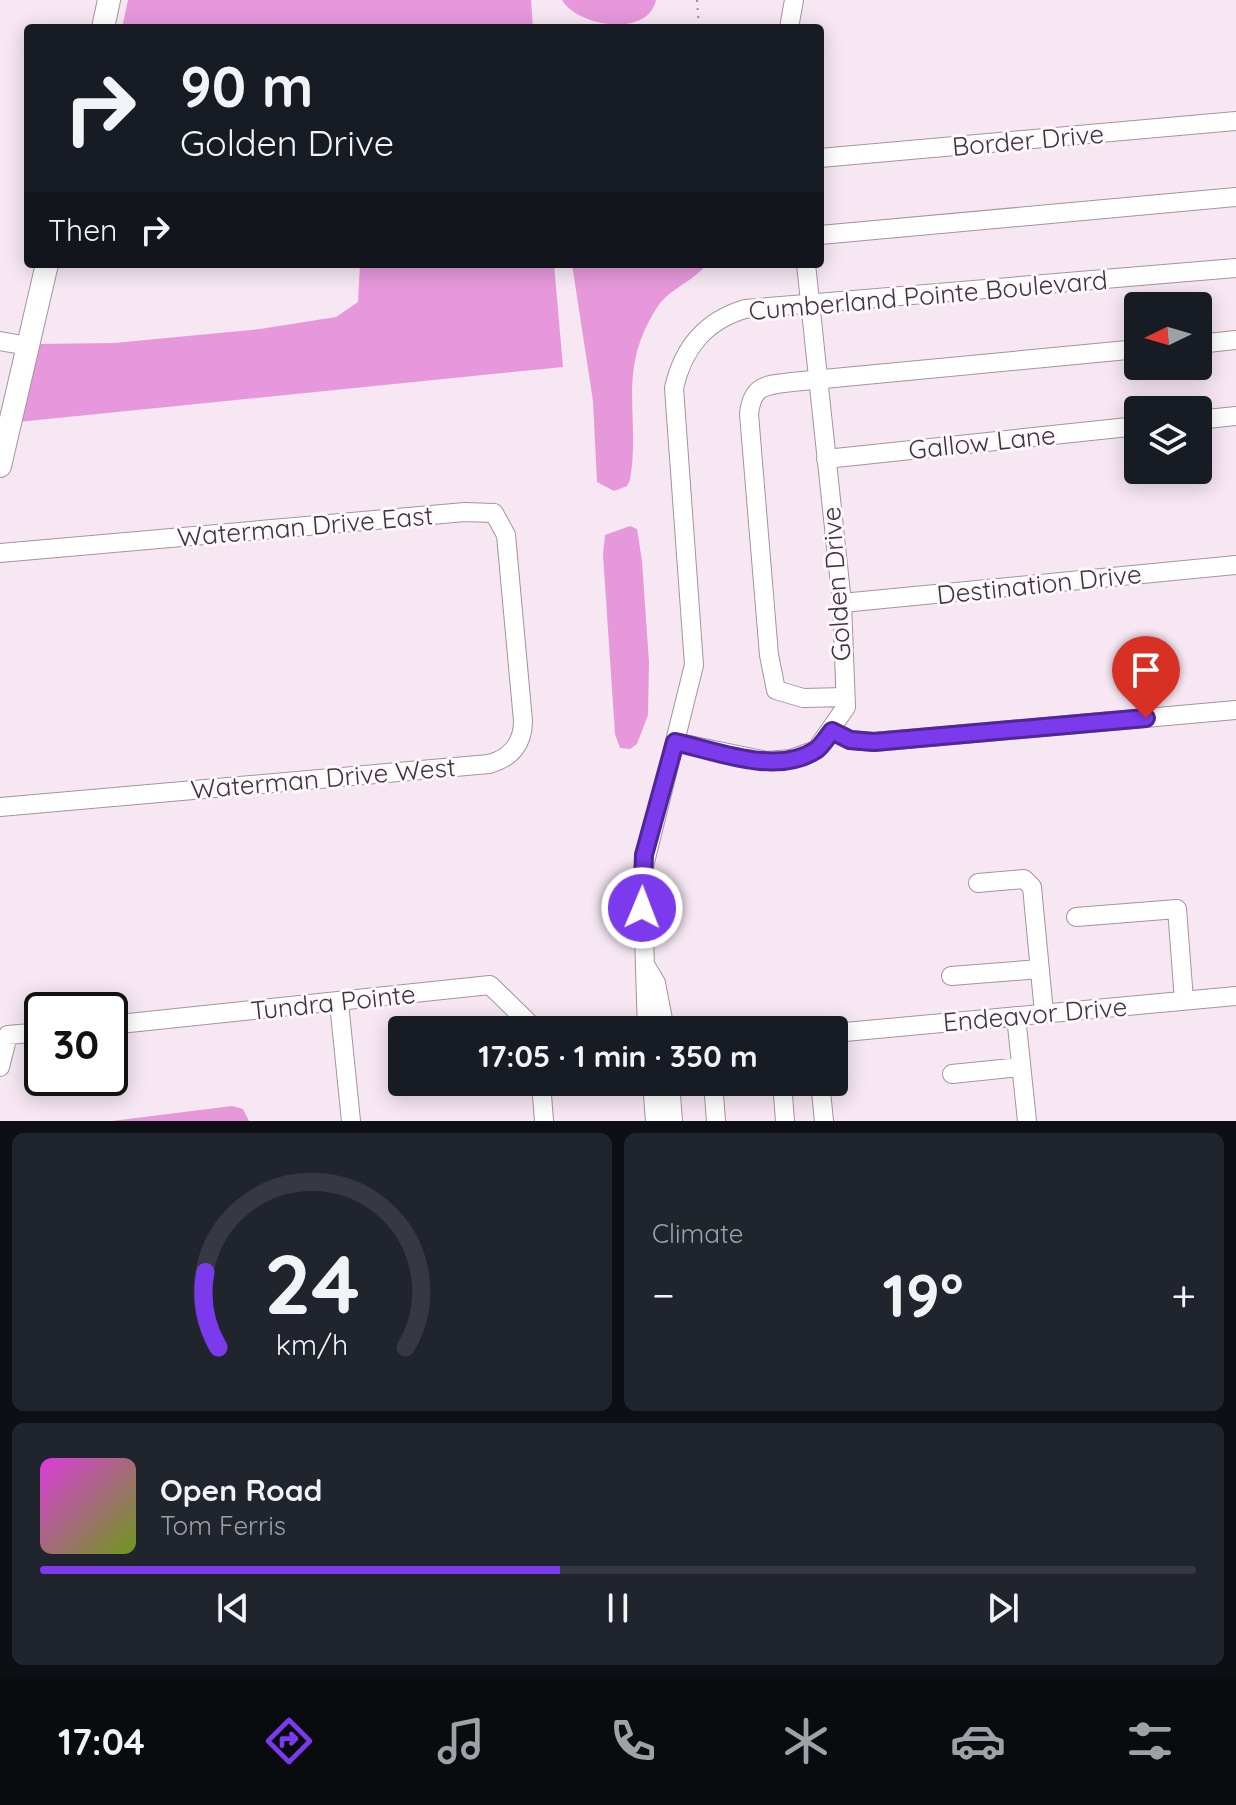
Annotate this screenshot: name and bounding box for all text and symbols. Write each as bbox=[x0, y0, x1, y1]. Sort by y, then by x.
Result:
text: 90 m bbox=[180, 51, 314, 121]
icon: right bbox=[48, 56, 152, 160]
street label: Border Drive bbox=[951, 117, 1105, 163]
text: Golden Drive bbox=[180, 120, 394, 165]
icon: right bbox=[133, 208, 177, 252]
text: Then bbox=[48, 211, 117, 249]
street label: Cumberland Pointe Boulevard bbox=[747, 263, 1109, 327]
north arrow bbox=[1124, 292, 1212, 380]
map controls bbox=[1124, 292, 1212, 484]
button: layers bbox=[1124, 396, 1212, 484]
street label: Gallow Lane bbox=[907, 418, 1057, 466]
street label: Waterman Drive East bbox=[176, 498, 434, 554]
street label: Golden Drive bbox=[814, 506, 858, 662]
street label: Destination Drive bbox=[935, 557, 1143, 611]
pin bbox=[1112, 636, 1180, 718]
icon: arrive bbox=[1124, 648, 1168, 692]
street label: Waterman Drive West bbox=[189, 750, 457, 806]
position arrow bbox=[600, 866, 684, 950]
street label: Tundra Pointe bbox=[249, 977, 417, 1027]
street label: Endeavor Drive bbox=[942, 990, 1128, 1038]
speed limit sign: 30 bbox=[24, 992, 128, 1096]
text: 17:05 · 1 min · 350 m bbox=[478, 1037, 758, 1075]
text: Climate bbox=[652, 1217, 743, 1250]
text: 24 bbox=[264, 1231, 360, 1335]
text: 19° bbox=[883, 1257, 964, 1332]
text: − bbox=[652, 1267, 675, 1322]
text: + bbox=[1171, 1267, 1196, 1322]
text: km/h bbox=[276, 1326, 348, 1362]
text: Open Road bbox=[160, 1471, 322, 1509]
text: Tom Ferris bbox=[160, 1509, 286, 1542]
icon: previous bbox=[211, 1586, 255, 1630]
icon: pause bbox=[596, 1586, 640, 1630]
icon: next bbox=[981, 1586, 1025, 1630]
icon: directions bbox=[261, 1713, 317, 1769]
icon: music bbox=[433, 1713, 489, 1769]
icon: phone bbox=[605, 1713, 661, 1769]
icon: climate bbox=[778, 1713, 834, 1769]
icon: car bbox=[950, 1713, 1006, 1769]
icon: filters bbox=[1122, 1713, 1178, 1769]
text: 17:04 bbox=[58, 1719, 145, 1764]

